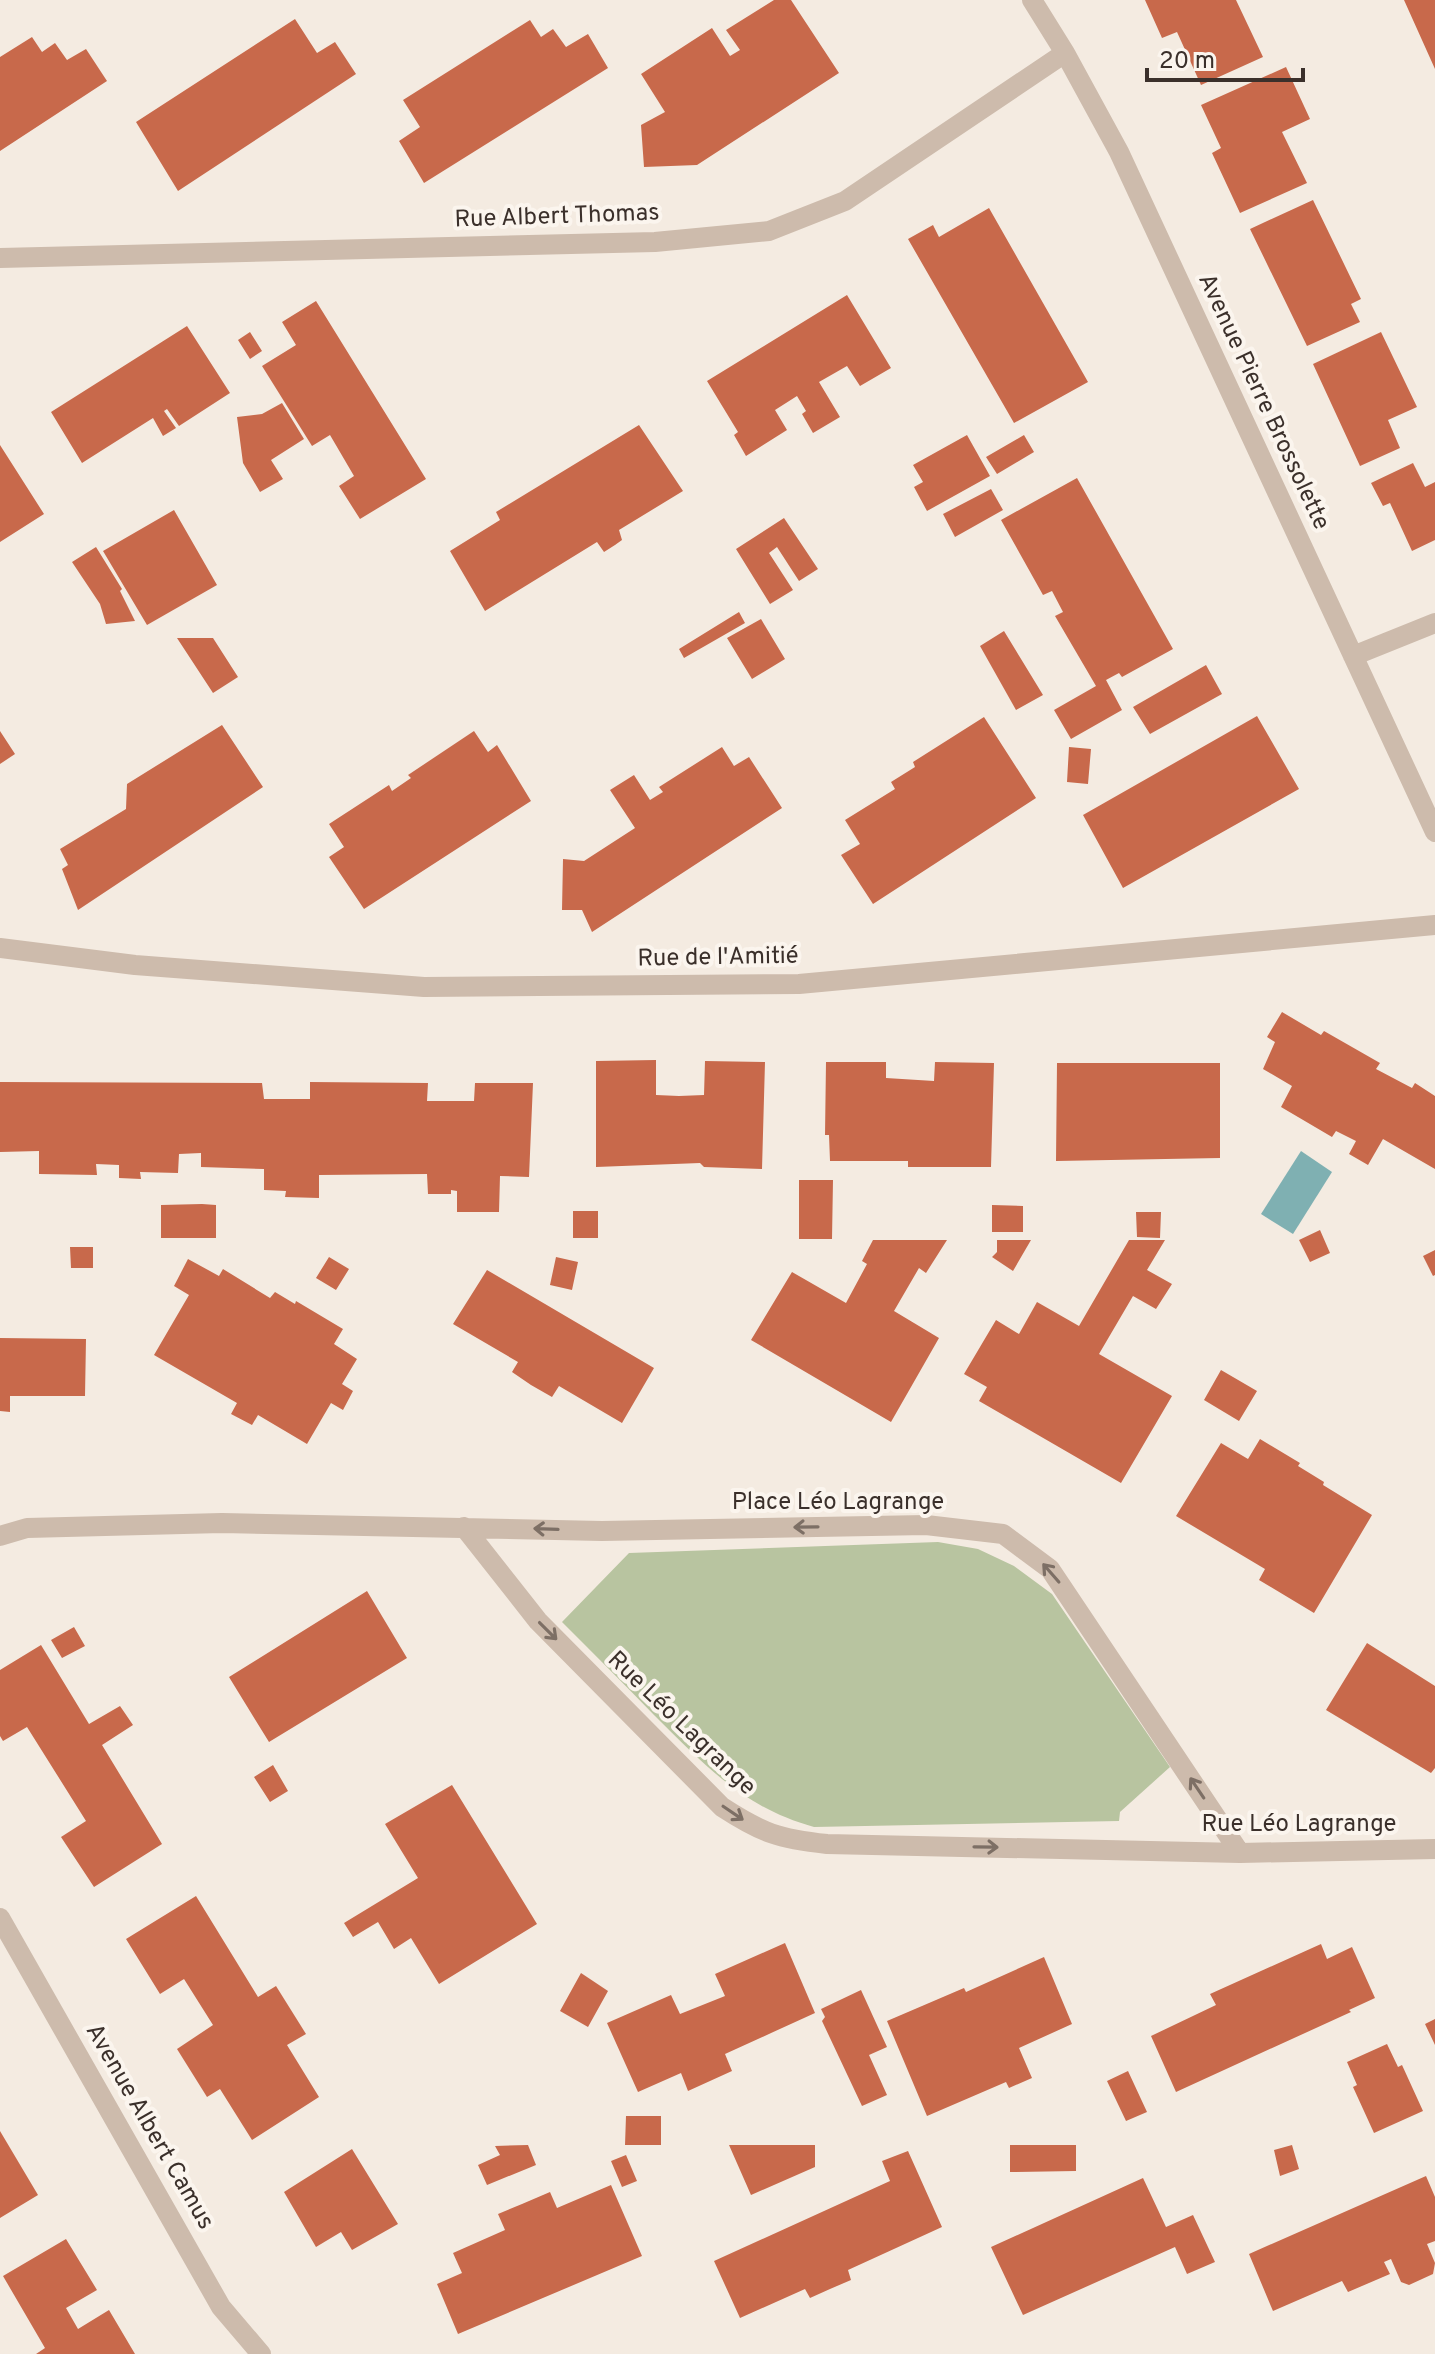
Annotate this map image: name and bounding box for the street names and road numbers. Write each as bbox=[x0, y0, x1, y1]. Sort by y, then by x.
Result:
street label: Rue Albert Thomas bbox=[454, 198, 660, 236]
street label: Avenue Pierre Brossolette bbox=[1190, 269, 1336, 535]
street label: Rue de l'Amitié bbox=[637, 942, 799, 974]
street label: Place Léo Lagrange bbox=[732, 1488, 944, 1518]
street label: Rue Léo Lagrange bbox=[600, 1645, 762, 1803]
street label: Rue Léo Lagrange bbox=[1202, 1810, 1396, 1840]
street label: Avenue Albert Camus bbox=[78, 2019, 220, 2235]

